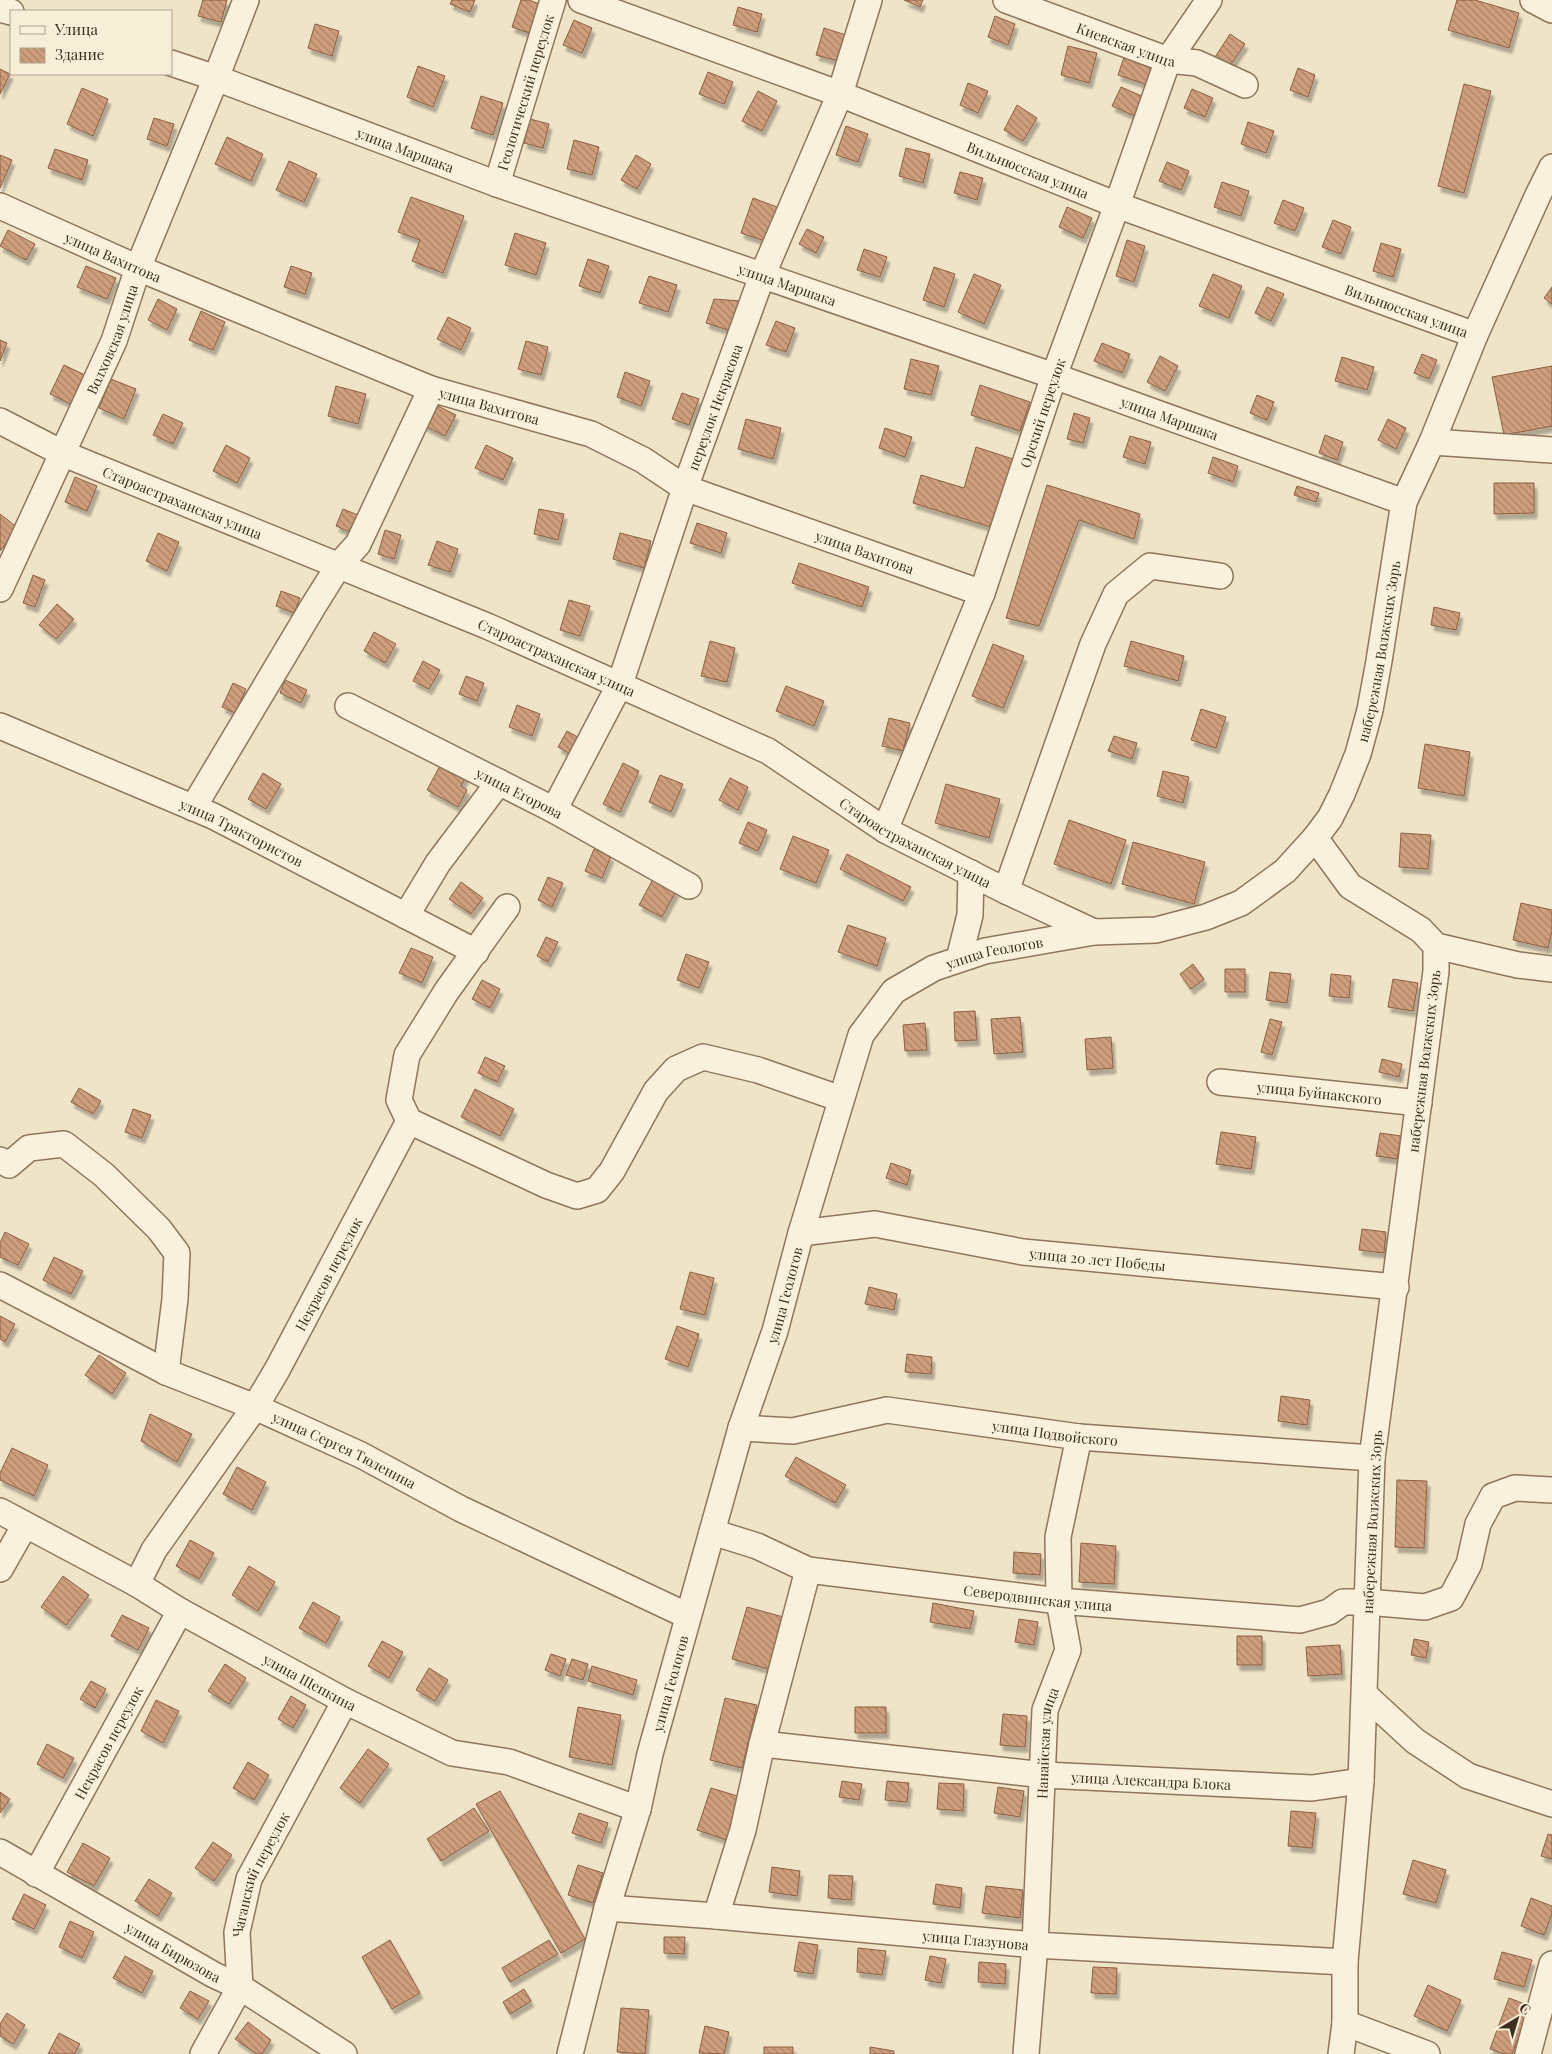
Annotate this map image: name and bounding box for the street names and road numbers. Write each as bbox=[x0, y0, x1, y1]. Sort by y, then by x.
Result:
street label: Геологический переулок bbox=[492, 12, 558, 173]
street label: Киевская улица bbox=[1074, 18, 1176, 70]
street label: улица Маршака bbox=[353, 122, 457, 176]
street label: Вильнюсская улица bbox=[964, 136, 1092, 202]
street label: улица Вахитова bbox=[61, 227, 164, 286]
street label: улица Маршака bbox=[735, 258, 839, 310]
street label: Вильнюсская улица bbox=[1342, 279, 1471, 341]
street label: Волховская улица bbox=[81, 282, 142, 397]
street label: переулок Некрасова bbox=[683, 341, 746, 473]
street label: Орский переулок bbox=[1015, 355, 1069, 470]
street label: улица Вахитова bbox=[436, 382, 542, 429]
street label: улица Маршака bbox=[1117, 391, 1221, 444]
street label: Староастраханская улица bbox=[100, 461, 265, 543]
street label: улица Вахитова bbox=[812, 525, 917, 578]
street label: набережная Волжских Зорь bbox=[1352, 559, 1404, 744]
street label: Староастраханская улица bbox=[475, 614, 638, 700]
street label: улица Егорова bbox=[472, 762, 566, 822]
street label: улица Трактористов bbox=[176, 793, 307, 871]
street label: Староастраханская улица bbox=[836, 793, 995, 892]
street label: улица Геологов bbox=[942, 932, 1045, 973]
street label: набережная Волжских Зорь bbox=[1403, 969, 1445, 1153]
street label: улица Буйнакского bbox=[1255, 1076, 1383, 1109]
street label: Некрасов переулок bbox=[290, 1214, 366, 1334]
street label: улица 20 лет Победы bbox=[1028, 1243, 1167, 1275]
street label: улица Геологов bbox=[762, 1244, 807, 1347]
street label: улица Сергея Тюленина bbox=[269, 1406, 419, 1492]
street label: улица Подвойского bbox=[990, 1415, 1119, 1449]
street label: набережная Волжских Зорь bbox=[1358, 1430, 1386, 1614]
street label: Северодвинская улица bbox=[962, 1580, 1113, 1615]
street label: улица Геологов bbox=[647, 1633, 692, 1735]
street label: улица Щепкина bbox=[259, 1648, 360, 1715]
street label: Некрасов переулок bbox=[69, 1683, 147, 1802]
street label: Нанайская улица bbox=[1032, 1684, 1062, 1799]
street label: улица Александра Блока bbox=[1070, 1767, 1232, 1794]
street label: Чаганский переулок bbox=[227, 1808, 293, 1937]
street label: улица Бирюзова bbox=[122, 1916, 224, 1986]
street label: улица Глазунова bbox=[921, 1925, 1030, 1954]

